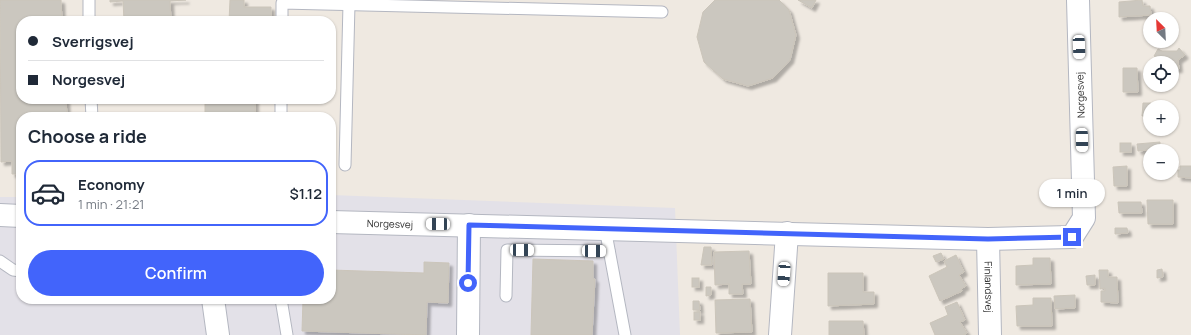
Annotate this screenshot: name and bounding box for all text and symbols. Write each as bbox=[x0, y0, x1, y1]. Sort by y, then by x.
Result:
north arrow bbox=[1143, 12, 1179, 48]
map controls bbox=[1143, 12, 1179, 180]
text: Sverrigsvej bbox=[52, 31, 133, 52]
car bbox=[1073, 35, 1085, 59]
button: locate bbox=[1143, 56, 1179, 92]
text: Norgesvej bbox=[52, 69, 125, 90]
street label: Norgesvej bbox=[1072, 72, 1088, 118]
button: + bbox=[1143, 100, 1179, 136]
text: Choose a ride bbox=[28, 124, 147, 148]
car bbox=[1076, 128, 1088, 152]
button: − bbox=[1143, 144, 1179, 180]
text: Economy bbox=[78, 174, 145, 195]
icon: car bbox=[30, 175, 66, 211]
callout: 1 min bbox=[1039, 179, 1105, 207]
text: $1.12 bbox=[289, 183, 322, 204]
text: 1 min bbox=[1057, 184, 1088, 202]
text: 1 min · 21:21 bbox=[78, 195, 144, 213]
street label: Norgesvej bbox=[367, 216, 413, 231]
car bbox=[426, 218, 450, 230]
route end bbox=[1063, 228, 1081, 246]
car bbox=[510, 244, 534, 256]
car bbox=[582, 245, 606, 257]
button: Confirm bbox=[28, 250, 324, 296]
street label: Finlandsvej bbox=[981, 261, 997, 313]
car bbox=[777, 262, 791, 286]
route start bbox=[459, 274, 477, 292]

